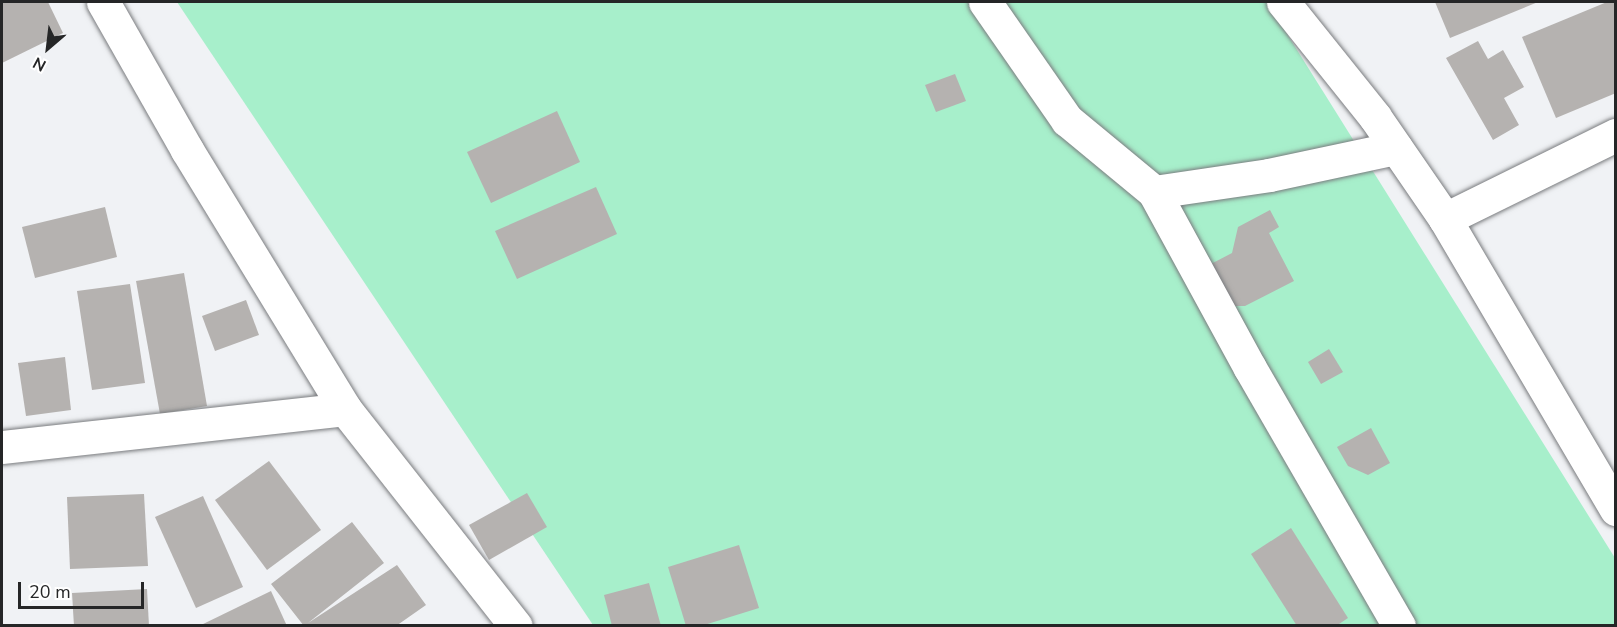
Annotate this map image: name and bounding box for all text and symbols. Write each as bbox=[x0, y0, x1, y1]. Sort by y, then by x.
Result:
north arrow bbox=[18, 18, 78, 78]
text: N bbox=[29, 51, 50, 76]
scale bar bbox=[21, 570, 147, 608]
text: 20 m bbox=[29, 580, 71, 604]

